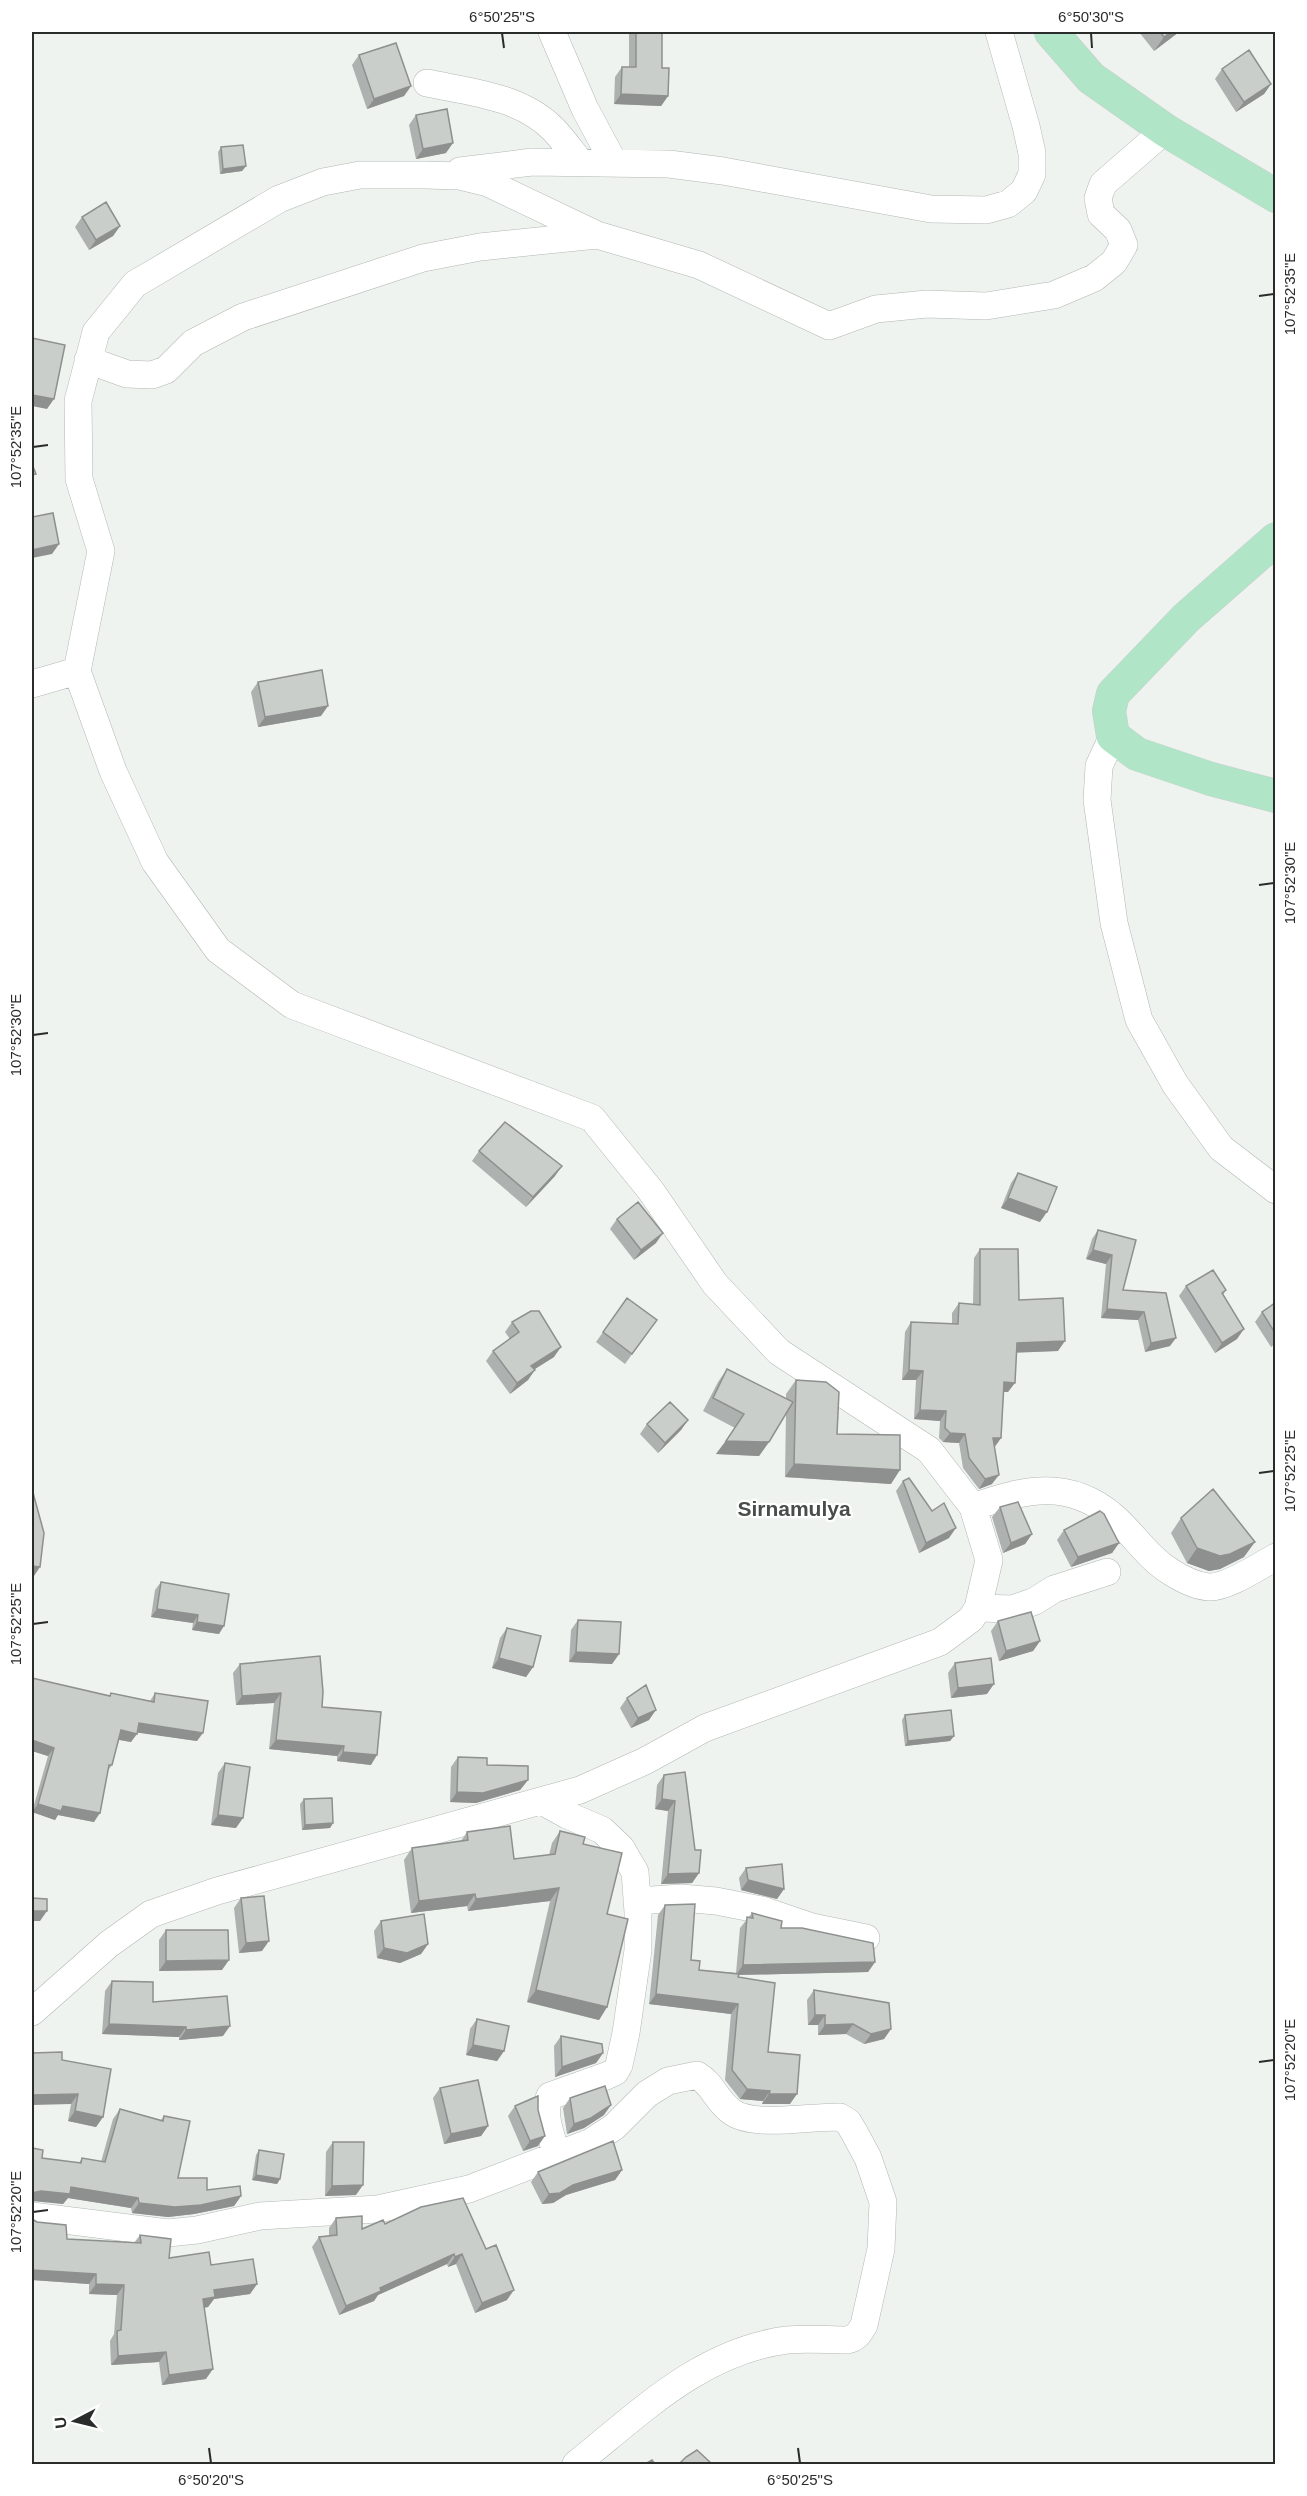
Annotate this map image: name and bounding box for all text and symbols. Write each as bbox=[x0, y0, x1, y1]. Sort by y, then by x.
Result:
text: 6°50'25"S bbox=[469, 8, 535, 25]
text: 6°50'30"S bbox=[1058, 8, 1124, 25]
text: 107°52'35"E bbox=[1281, 253, 1298, 335]
text: 107°52'35"E bbox=[7, 406, 24, 488]
text: 107°52'30"E bbox=[1281, 842, 1298, 924]
text: 107°52'30"E bbox=[7, 994, 24, 1076]
text: 107°52'25"E bbox=[1281, 1430, 1298, 1512]
district label: Sirnamulya bbox=[737, 1497, 851, 1520]
text: 107°52'25"E bbox=[7, 1583, 24, 1665]
text: 107°52'20"E bbox=[1281, 2019, 1298, 2101]
text: 107°52'20"E bbox=[7, 2171, 24, 2253]
north arrow bbox=[45, 2391, 105, 2451]
text: U bbox=[51, 2416, 70, 2430]
text: 6°50'20"S bbox=[178, 2471, 244, 2488]
text: 6°50'25"S bbox=[767, 2471, 833, 2488]

